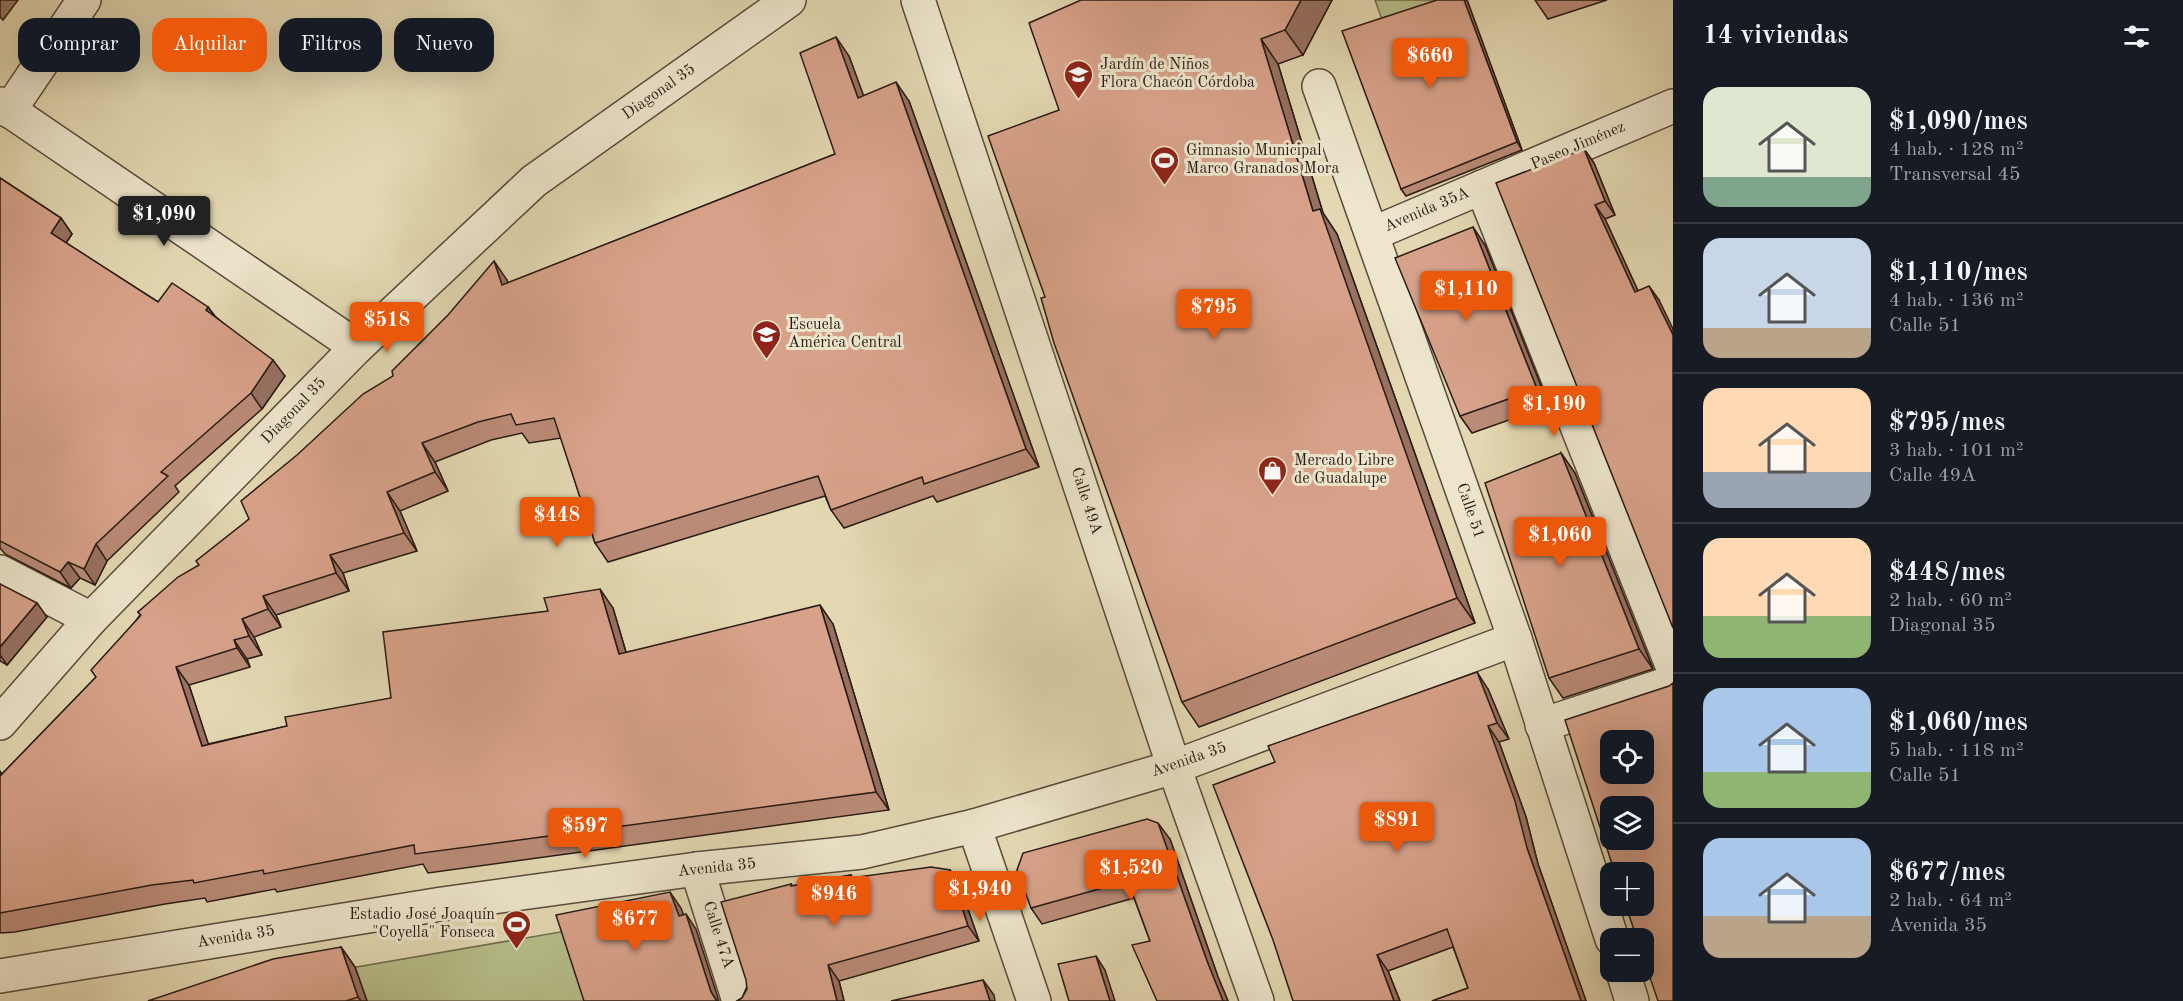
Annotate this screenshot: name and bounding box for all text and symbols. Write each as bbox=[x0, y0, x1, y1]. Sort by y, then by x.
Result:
chip: Comprar bbox=[18, 18, 140, 72]
chip: Alquilar bbox=[152, 18, 267, 72]
chip: Filtros bbox=[279, 18, 382, 72]
chip: Nuevo bbox=[394, 18, 494, 72]
icon: filters bbox=[2120, 20, 2153, 53]
text: 14 viviendas bbox=[1703, 23, 1849, 49]
pin: $660 bbox=[1394, 38, 1466, 89]
text: $660 bbox=[1407, 47, 1453, 67]
place label: Jardín de Niños Flora Chacón Córdoba bbox=[1100, 57, 1255, 91]
school or university icon: Jardín de Niños Flora Chacón Córdoba bbox=[1063, 58, 1095, 100]
street label: Diagonal 35 bbox=[620, 61, 698, 123]
text: $1,090/mes bbox=[1889, 109, 2028, 135]
icon: home bbox=[1751, 111, 1823, 183]
street label: Paseo Jiménez bbox=[1528, 119, 1628, 173]
text: 4 hab. · 128 m² bbox=[1889, 140, 2023, 160]
place label: Gimnasio Municipal Marco Granados Mora bbox=[1186, 143, 1339, 177]
sports icon: Gimnasio Municipal Marco Granados Mora bbox=[1149, 144, 1181, 186]
text: Transversal 45 bbox=[1889, 165, 2021, 185]
street label: Avenida 35A bbox=[1382, 185, 1472, 235]
pin: $1,090 bbox=[115, 196, 213, 247]
text: $1,090 bbox=[132, 205, 196, 225]
text: $1,110/mes bbox=[1889, 260, 2028, 286]
icon: home bbox=[1751, 262, 1823, 334]
pin: $1,110 bbox=[1417, 271, 1515, 322]
text: $1,110 bbox=[1434, 280, 1498, 300]
pin: $795 bbox=[1178, 289, 1250, 340]
text: 4 hab. · 136 m² bbox=[1889, 291, 2023, 311]
text: $795 bbox=[1191, 298, 1237, 318]
pin: $518 bbox=[351, 302, 423, 353]
text: $518 bbox=[364, 311, 410, 331]
text: Calle 51 bbox=[1889, 316, 1961, 336]
place label: Escuela América Central bbox=[788, 317, 902, 351]
school or university icon: Escuela América Central bbox=[751, 318, 783, 360]
street label: Diagonal 35 bbox=[259, 375, 329, 447]
pin: $1,190 bbox=[1505, 386, 1603, 437]
text: $1,190 bbox=[1522, 395, 1586, 415]
text: $795/mes bbox=[1889, 410, 2005, 436]
icon: home bbox=[1751, 412, 1823, 484]
text: 3 hab. · 101 m² bbox=[1889, 441, 2023, 461]
place label: Mercado Libre de Guadalupe bbox=[1294, 453, 1394, 487]
shop icon: Mercado Libre de Guadalupe bbox=[1257, 454, 1289, 496]
street label: Calle 49A bbox=[1068, 465, 1104, 537]
text: Calle 49A bbox=[1889, 466, 1976, 486]
street label: Calle 51 bbox=[1453, 481, 1487, 541]
pin: $448 bbox=[521, 497, 593, 548]
text: $448 bbox=[534, 506, 580, 526]
pin: $1,060 bbox=[1511, 517, 1609, 568]
text: $1,060 bbox=[1528, 526, 1592, 546]
text: $448/mes bbox=[1889, 560, 2005, 586]
icon: home bbox=[1751, 562, 1823, 634]
text: 2 hab. · 60 m² bbox=[1889, 591, 2012, 611]
text: Diagonal 35 bbox=[1889, 616, 1995, 636]
text: $1,060/mes bbox=[1889, 710, 2028, 736]
icon: home bbox=[1751, 712, 1823, 784]
map controls bbox=[1600, 730, 1654, 982]
button: locate bbox=[1600, 730, 1654, 784]
street label: Avenida 35 bbox=[1149, 740, 1229, 780]
text: 5 hab. · 118 m² bbox=[1889, 741, 2023, 761]
text: Calle 51 bbox=[1889, 766, 1961, 786]
button: layers bbox=[1600, 796, 1654, 850]
pin: $891 bbox=[1361, 802, 1433, 853]
pin: $597 bbox=[549, 808, 621, 859]
text: $891 bbox=[1374, 811, 1420, 831]
text: $597 bbox=[562, 817, 608, 837]
pin: $1,520 bbox=[1082, 850, 1180, 901]
street label: Avenida 35 bbox=[677, 856, 757, 880]
text: $1,520 bbox=[1099, 859, 1163, 879]
text: $677/mes bbox=[1889, 860, 2005, 886]
button: + bbox=[1600, 862, 1654, 916]
icon: home bbox=[1751, 862, 1823, 934]
pin: $1,940 bbox=[931, 871, 1029, 922]
pin: $946 bbox=[798, 876, 870, 927]
text: $1,940 bbox=[948, 880, 1012, 900]
text: $946 bbox=[811, 885, 857, 905]
text: 2 hab. · 64 m² bbox=[1889, 891, 2012, 911]
street label: Calle 47A bbox=[700, 899, 736, 971]
pin: $677 bbox=[599, 901, 671, 952]
place label: Estadio José Joaquín "Coyella" Fonseca bbox=[349, 907, 495, 941]
sports icon: Estadio José Joaquín "Coyella" Fonseca bbox=[500, 908, 532, 950]
text: $677 bbox=[612, 910, 658, 930]
text: Avenida 35 bbox=[1889, 916, 1987, 936]
street label: Avenida 35 bbox=[196, 923, 276, 951]
button: − bbox=[1600, 928, 1654, 982]

